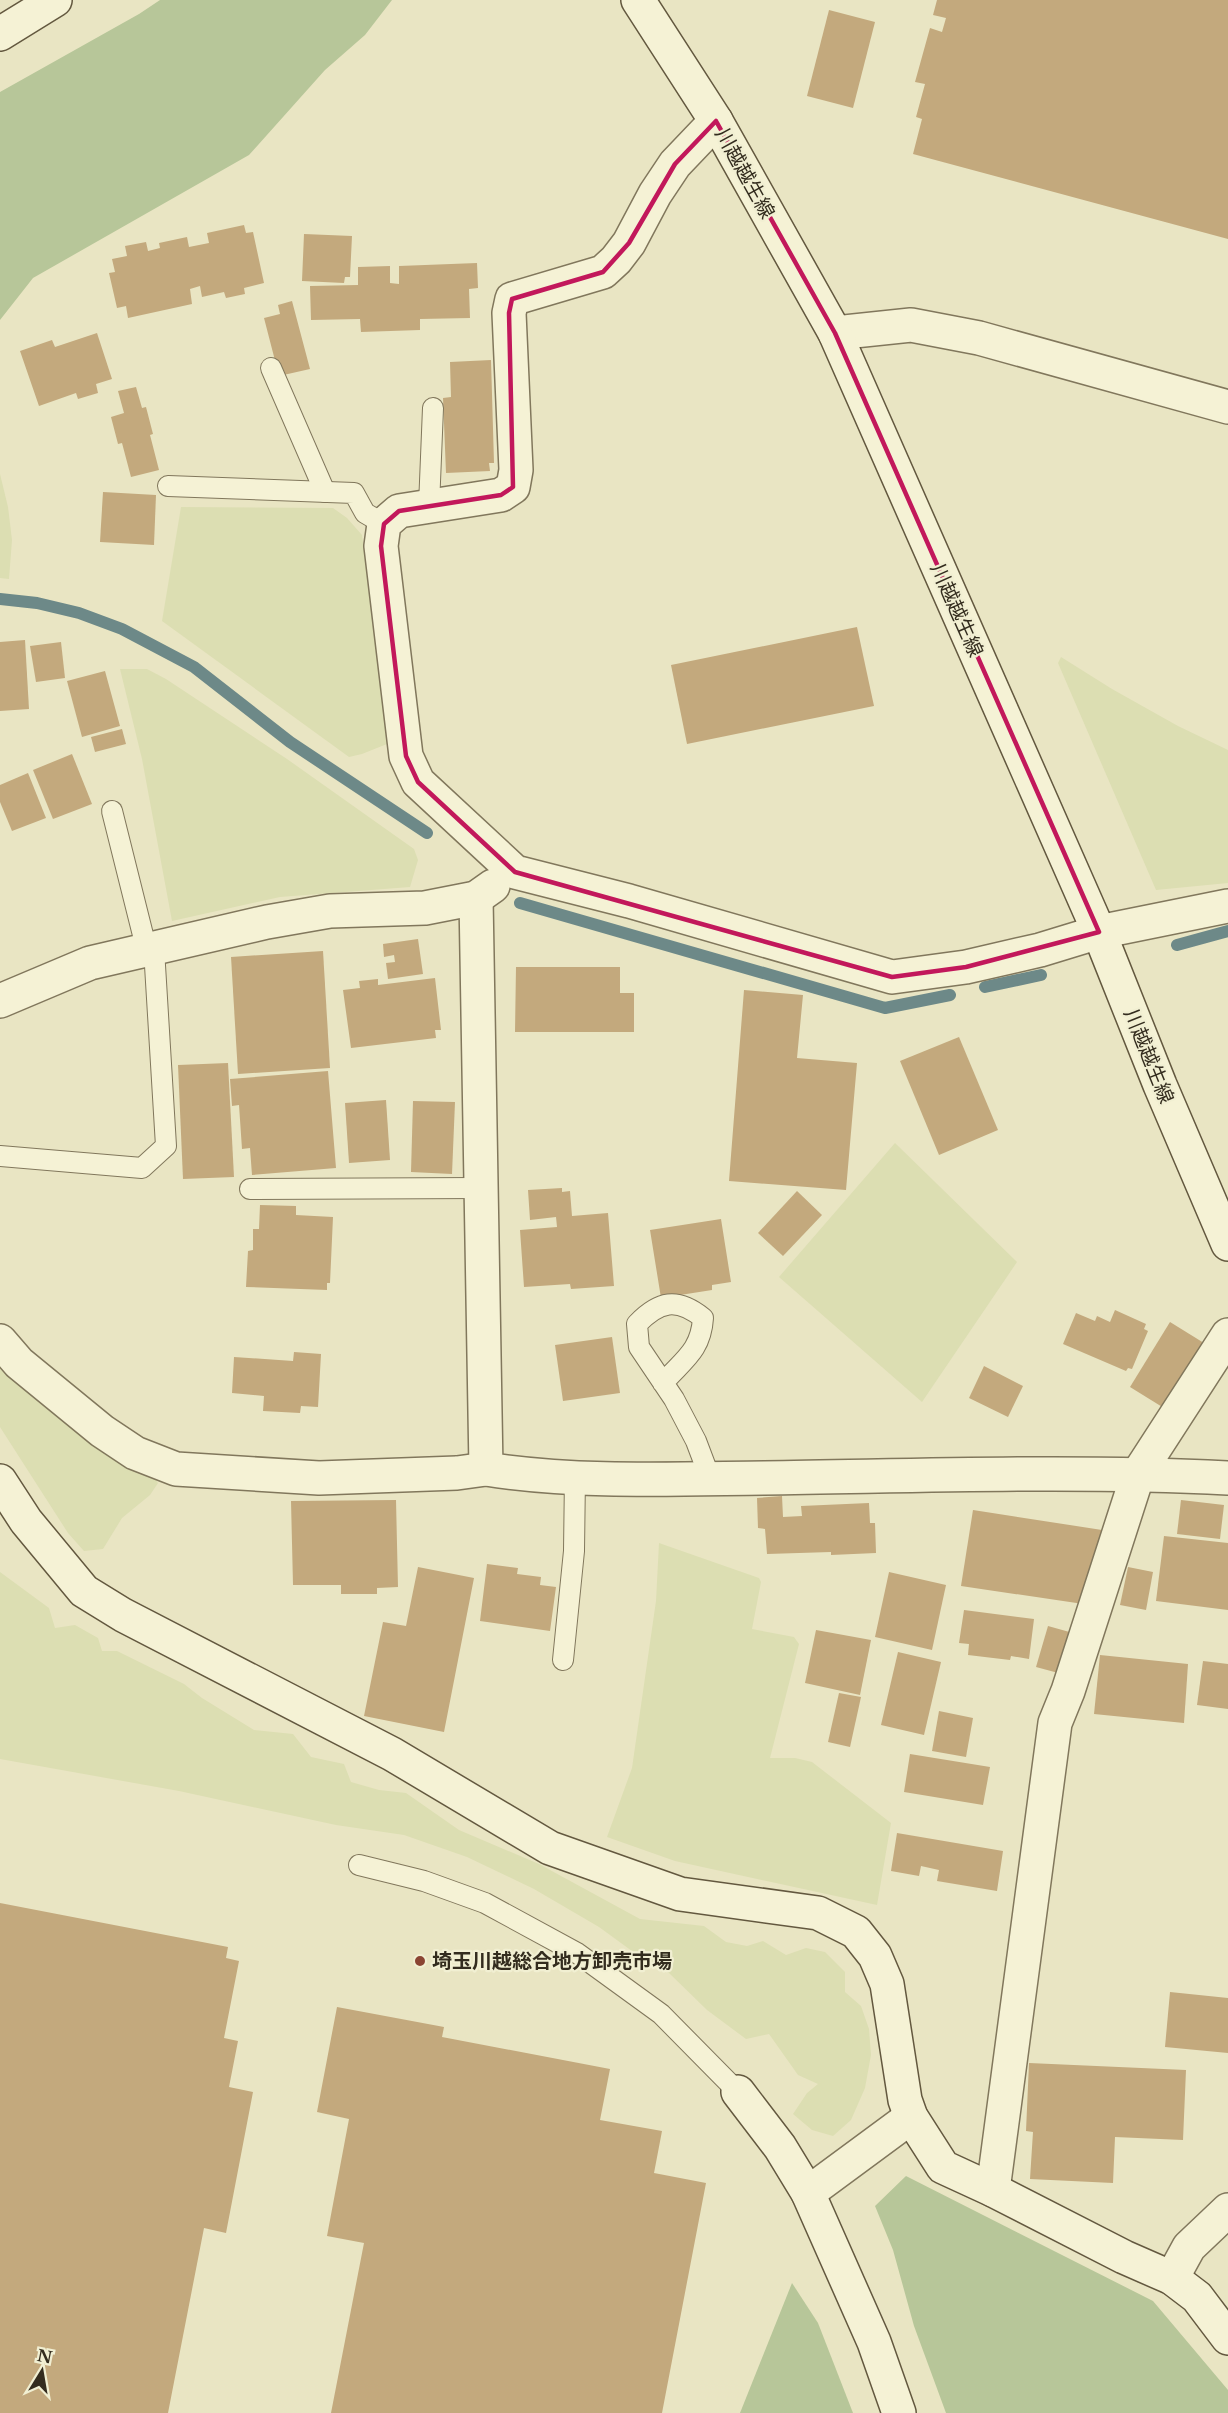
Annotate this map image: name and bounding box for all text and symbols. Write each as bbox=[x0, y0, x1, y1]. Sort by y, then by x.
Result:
street label: 川越越生線 bbox=[710, 123, 780, 223]
street label: 川越越生線 bbox=[926, 559, 988, 661]
street label: 川越越生線 bbox=[1119, 1005, 1179, 1107]
place label: 埼玉川越総合地方卸売市場 bbox=[432, 1949, 672, 1973]
marker: 埼玉川越総合地方卸売市場 bbox=[413, 1954, 427, 1968]
north arrow bbox=[12, 2341, 72, 2401]
text: N bbox=[36, 2345, 54, 2368]

